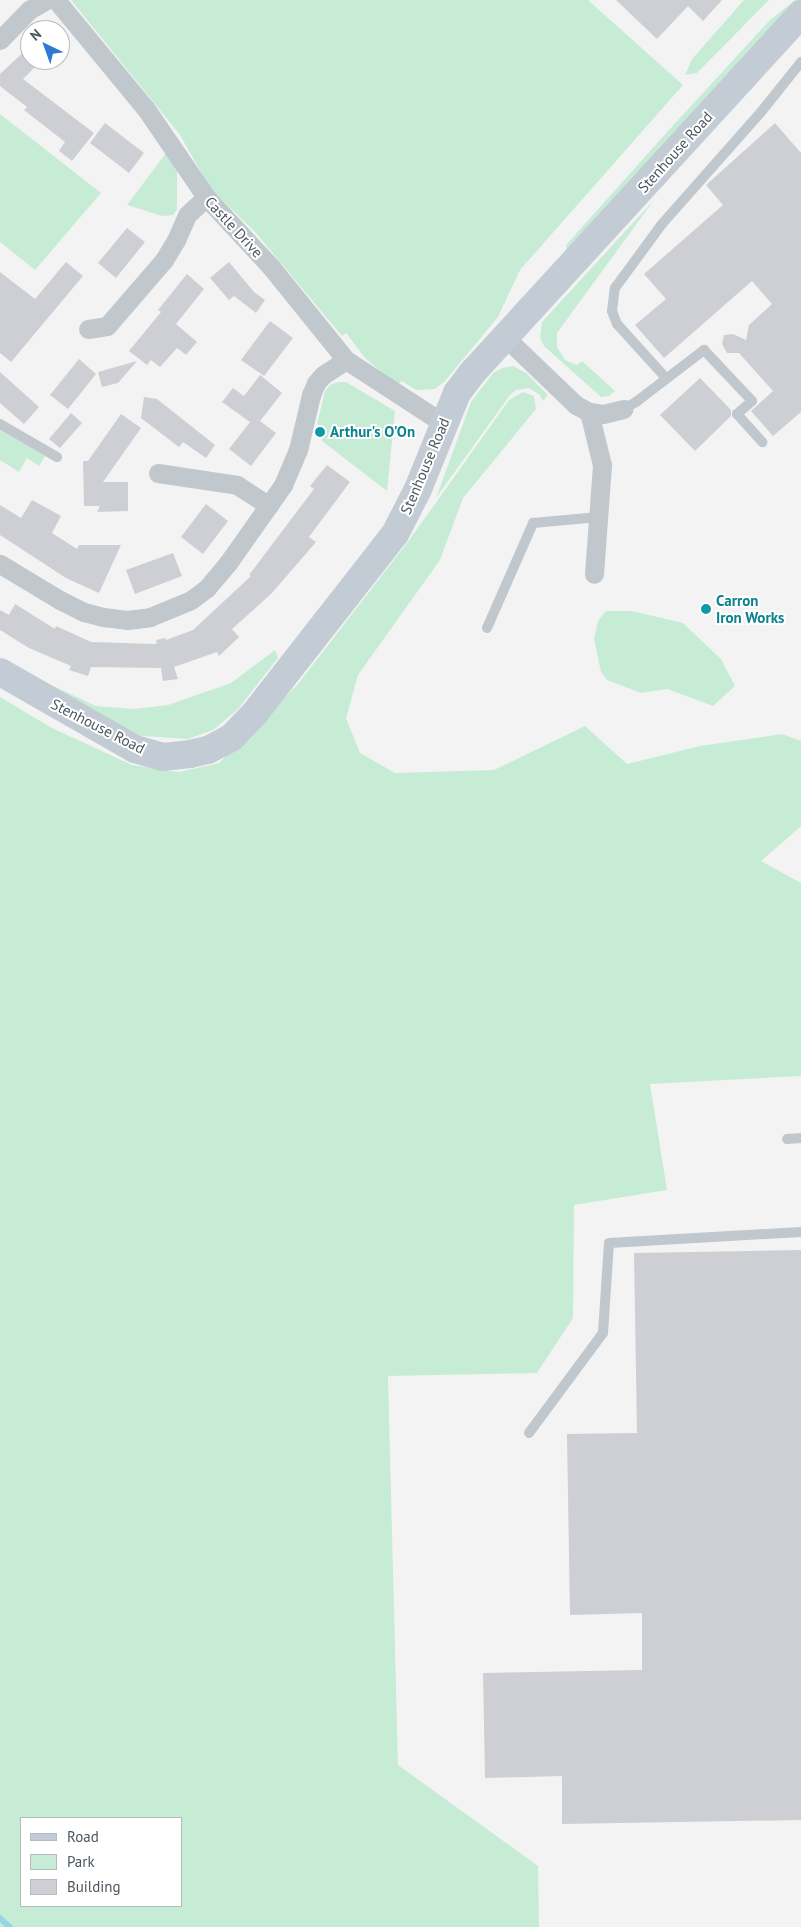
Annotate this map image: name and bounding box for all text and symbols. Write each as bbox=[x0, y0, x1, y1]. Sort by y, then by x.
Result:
north arrow bbox=[20, 20, 70, 70]
text: N bbox=[26, 25, 45, 44]
street label: Stenhouse Road bbox=[634, 108, 716, 196]
street label: Castle Drive bbox=[201, 193, 267, 261]
street label: Stenhouse Road bbox=[397, 415, 453, 517]
place label: Arthur's O'On bbox=[330, 423, 415, 441]
marker: Arthur's O'On bbox=[314, 426, 326, 438]
place label: Carron Iron Works bbox=[716, 591, 785, 626]
marker: Carron Iron Works bbox=[700, 603, 712, 615]
street label: Stenhouse Road bbox=[48, 695, 148, 757]
legend bbox=[20, 1817, 182, 1907]
text: Road bbox=[67, 1827, 99, 1846]
text: Park bbox=[67, 1852, 95, 1871]
text: Building bbox=[67, 1877, 121, 1896]

